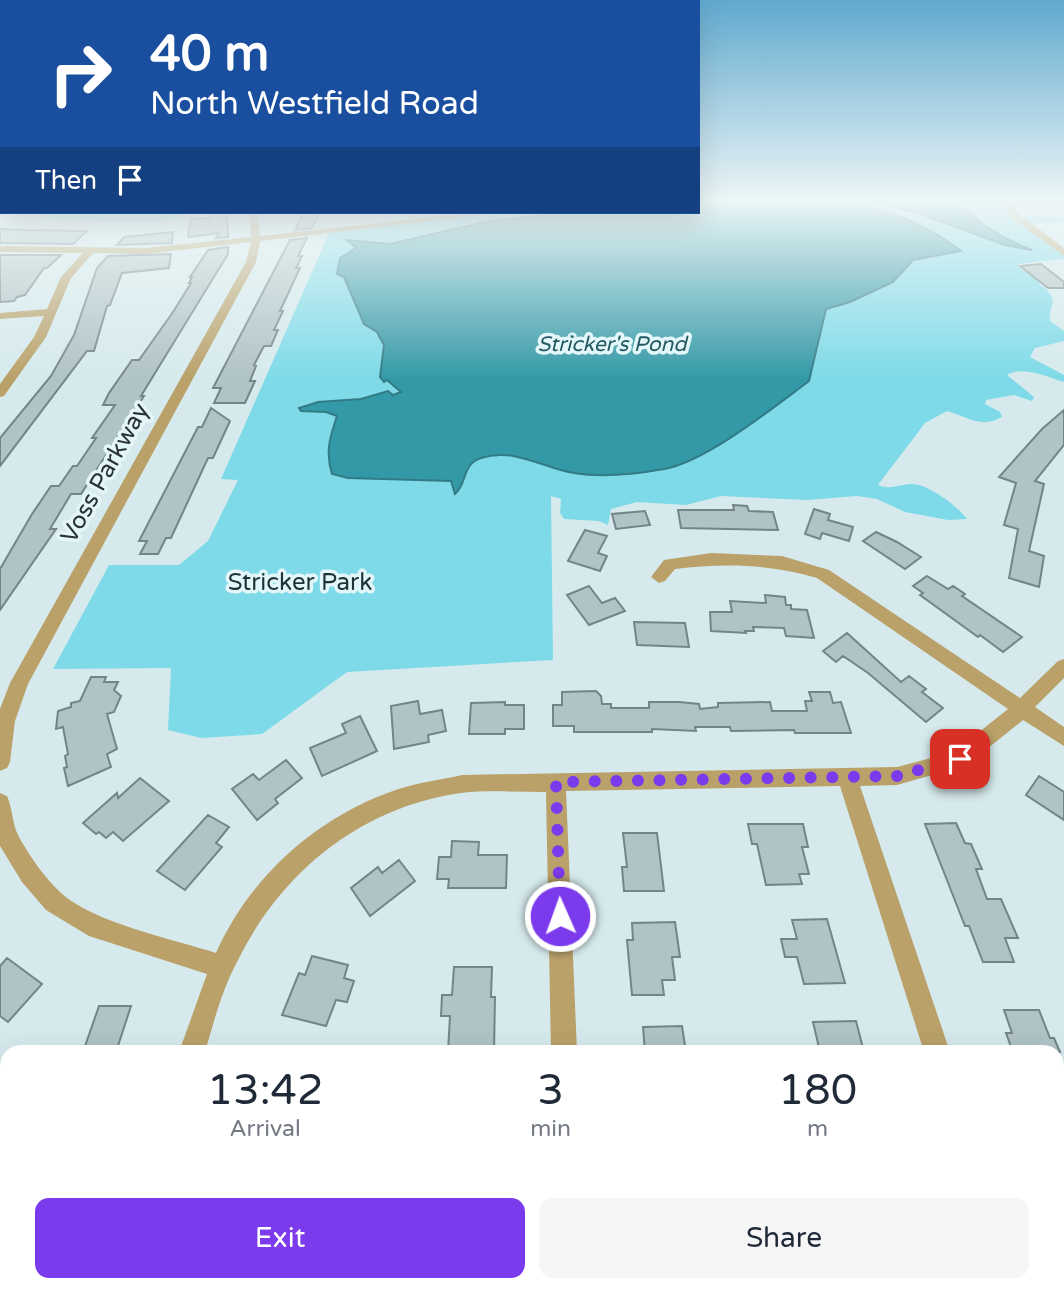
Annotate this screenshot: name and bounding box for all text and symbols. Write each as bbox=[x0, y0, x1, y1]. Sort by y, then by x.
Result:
text: 40 m bbox=[150, 25, 269, 84]
icon: right bbox=[35, 28, 126, 119]
text: North Westfield Road bbox=[150, 85, 479, 123]
icon: arrive bbox=[111, 161, 149, 199]
text: Then bbox=[35, 165, 97, 196]
water label: Stricker's Pond bbox=[538, 332, 689, 357]
street label: Voss Parkway bbox=[55, 398, 155, 548]
park label: Stricker Park bbox=[228, 568, 372, 597]
pin bbox=[930, 729, 990, 789]
icon: arrive bbox=[941, 740, 979, 778]
position arrow bbox=[523, 879, 597, 953]
text: 13:42 bbox=[207, 1065, 323, 1116]
text: 3 bbox=[537, 1065, 564, 1116]
text: 180 bbox=[778, 1065, 857, 1116]
text: Arrival bbox=[230, 1115, 301, 1143]
text: min bbox=[530, 1115, 571, 1143]
text: m bbox=[807, 1115, 828, 1143]
button: Exit bbox=[35, 1198, 525, 1278]
button: Share bbox=[539, 1198, 1029, 1278]

